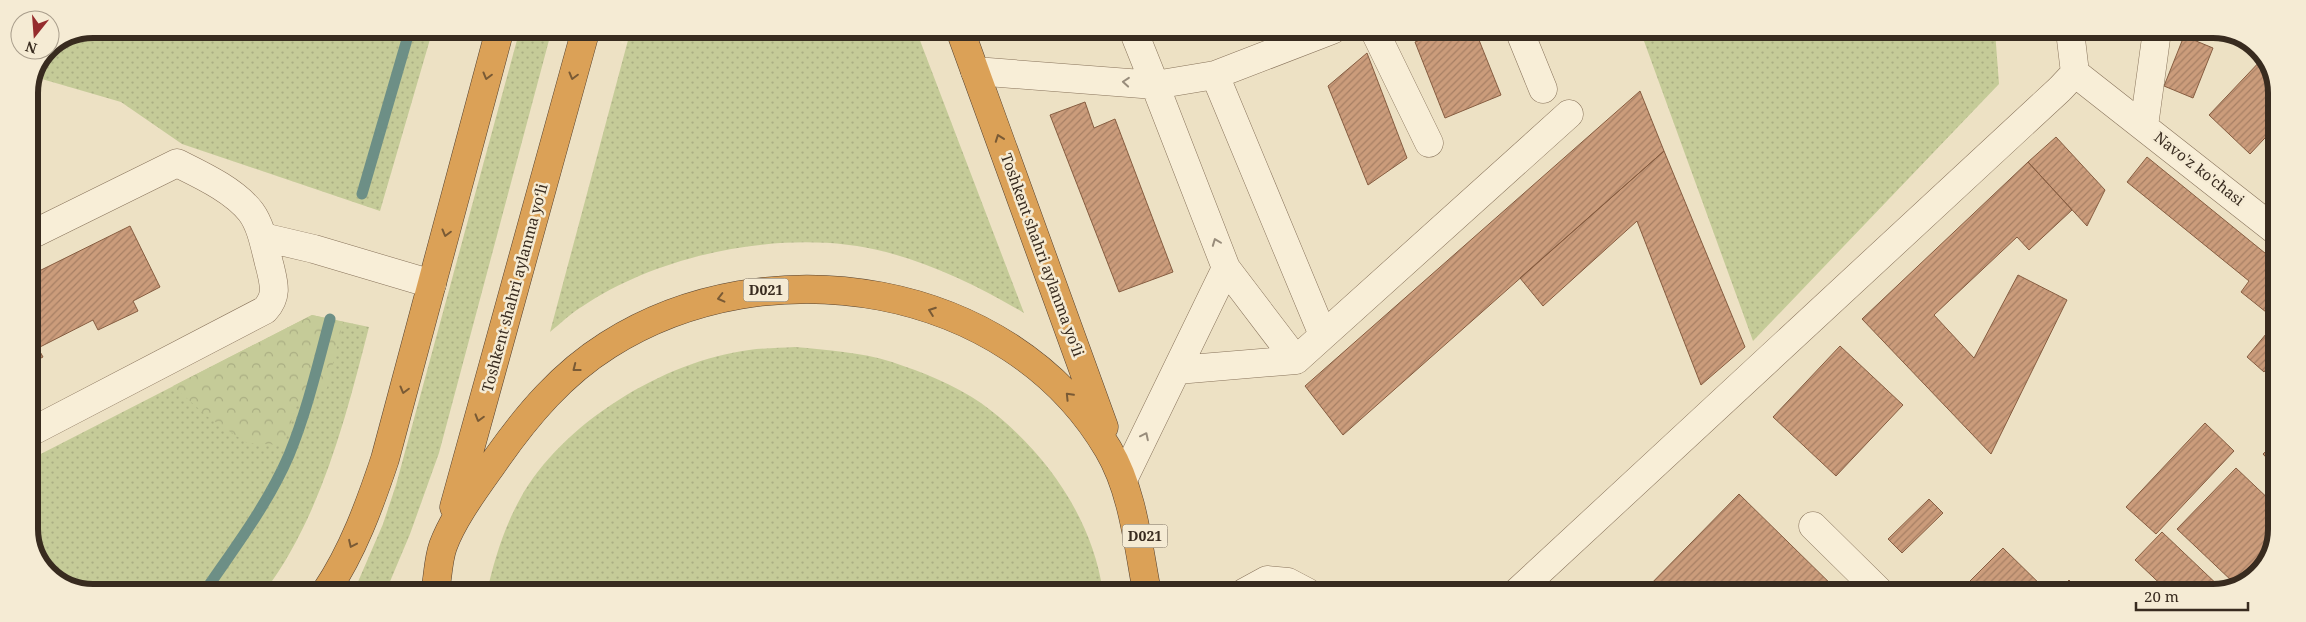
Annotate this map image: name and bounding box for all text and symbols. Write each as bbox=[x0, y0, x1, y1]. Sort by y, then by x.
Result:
north arrow bbox=[10, 10, 60, 60]
text: N bbox=[23, 37, 39, 59]
one-way arrow bbox=[482, 72, 493, 81]
one-way arrow bbox=[569, 72, 579, 80]
one-way arrow bbox=[1122, 77, 1130, 88]
street label: Navo'z ko'chasi bbox=[2150, 127, 2249, 210]
one-way arrow bbox=[995, 134, 1005, 143]
street label: Toshkent shahri aylanma yoʻli bbox=[997, 150, 1089, 359]
street label: Toshkent shahri aylanma yoʻli bbox=[477, 181, 552, 394]
one-way arrow bbox=[441, 229, 451, 237]
one-way arrow bbox=[1212, 238, 1222, 247]
road number: D021 bbox=[744, 278, 788, 302]
one-way arrow bbox=[716, 292, 725, 303]
one-way arrow bbox=[929, 307, 937, 317]
one-way arrow bbox=[572, 362, 581, 371]
one-way arrow bbox=[399, 386, 409, 394]
one-way arrow bbox=[1066, 392, 1075, 401]
one-way arrow bbox=[474, 414, 484, 422]
one-way arrow bbox=[1138, 433, 1148, 442]
road number: D021 bbox=[1122, 524, 1168, 548]
one-way arrow bbox=[347, 539, 358, 548]
scale bar bbox=[2136, 580, 2248, 612]
text: 20 m bbox=[2144, 586, 2179, 606]

